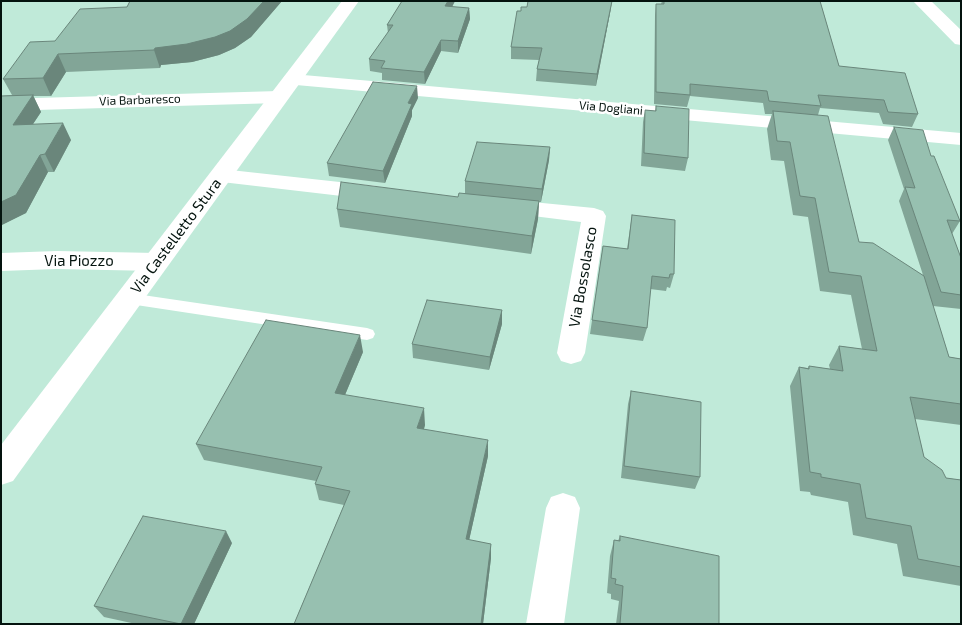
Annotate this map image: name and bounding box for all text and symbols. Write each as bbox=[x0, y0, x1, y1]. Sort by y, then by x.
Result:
street label: Via Barbaresco bbox=[99, 91, 181, 109]
street label: Via Dogliani bbox=[578, 98, 644, 118]
street label: Via Castelletto Stura bbox=[127, 175, 225, 297]
street label: Via Bossolasco bbox=[565, 225, 601, 329]
street label: Via Piozzo bbox=[44, 252, 114, 270]

